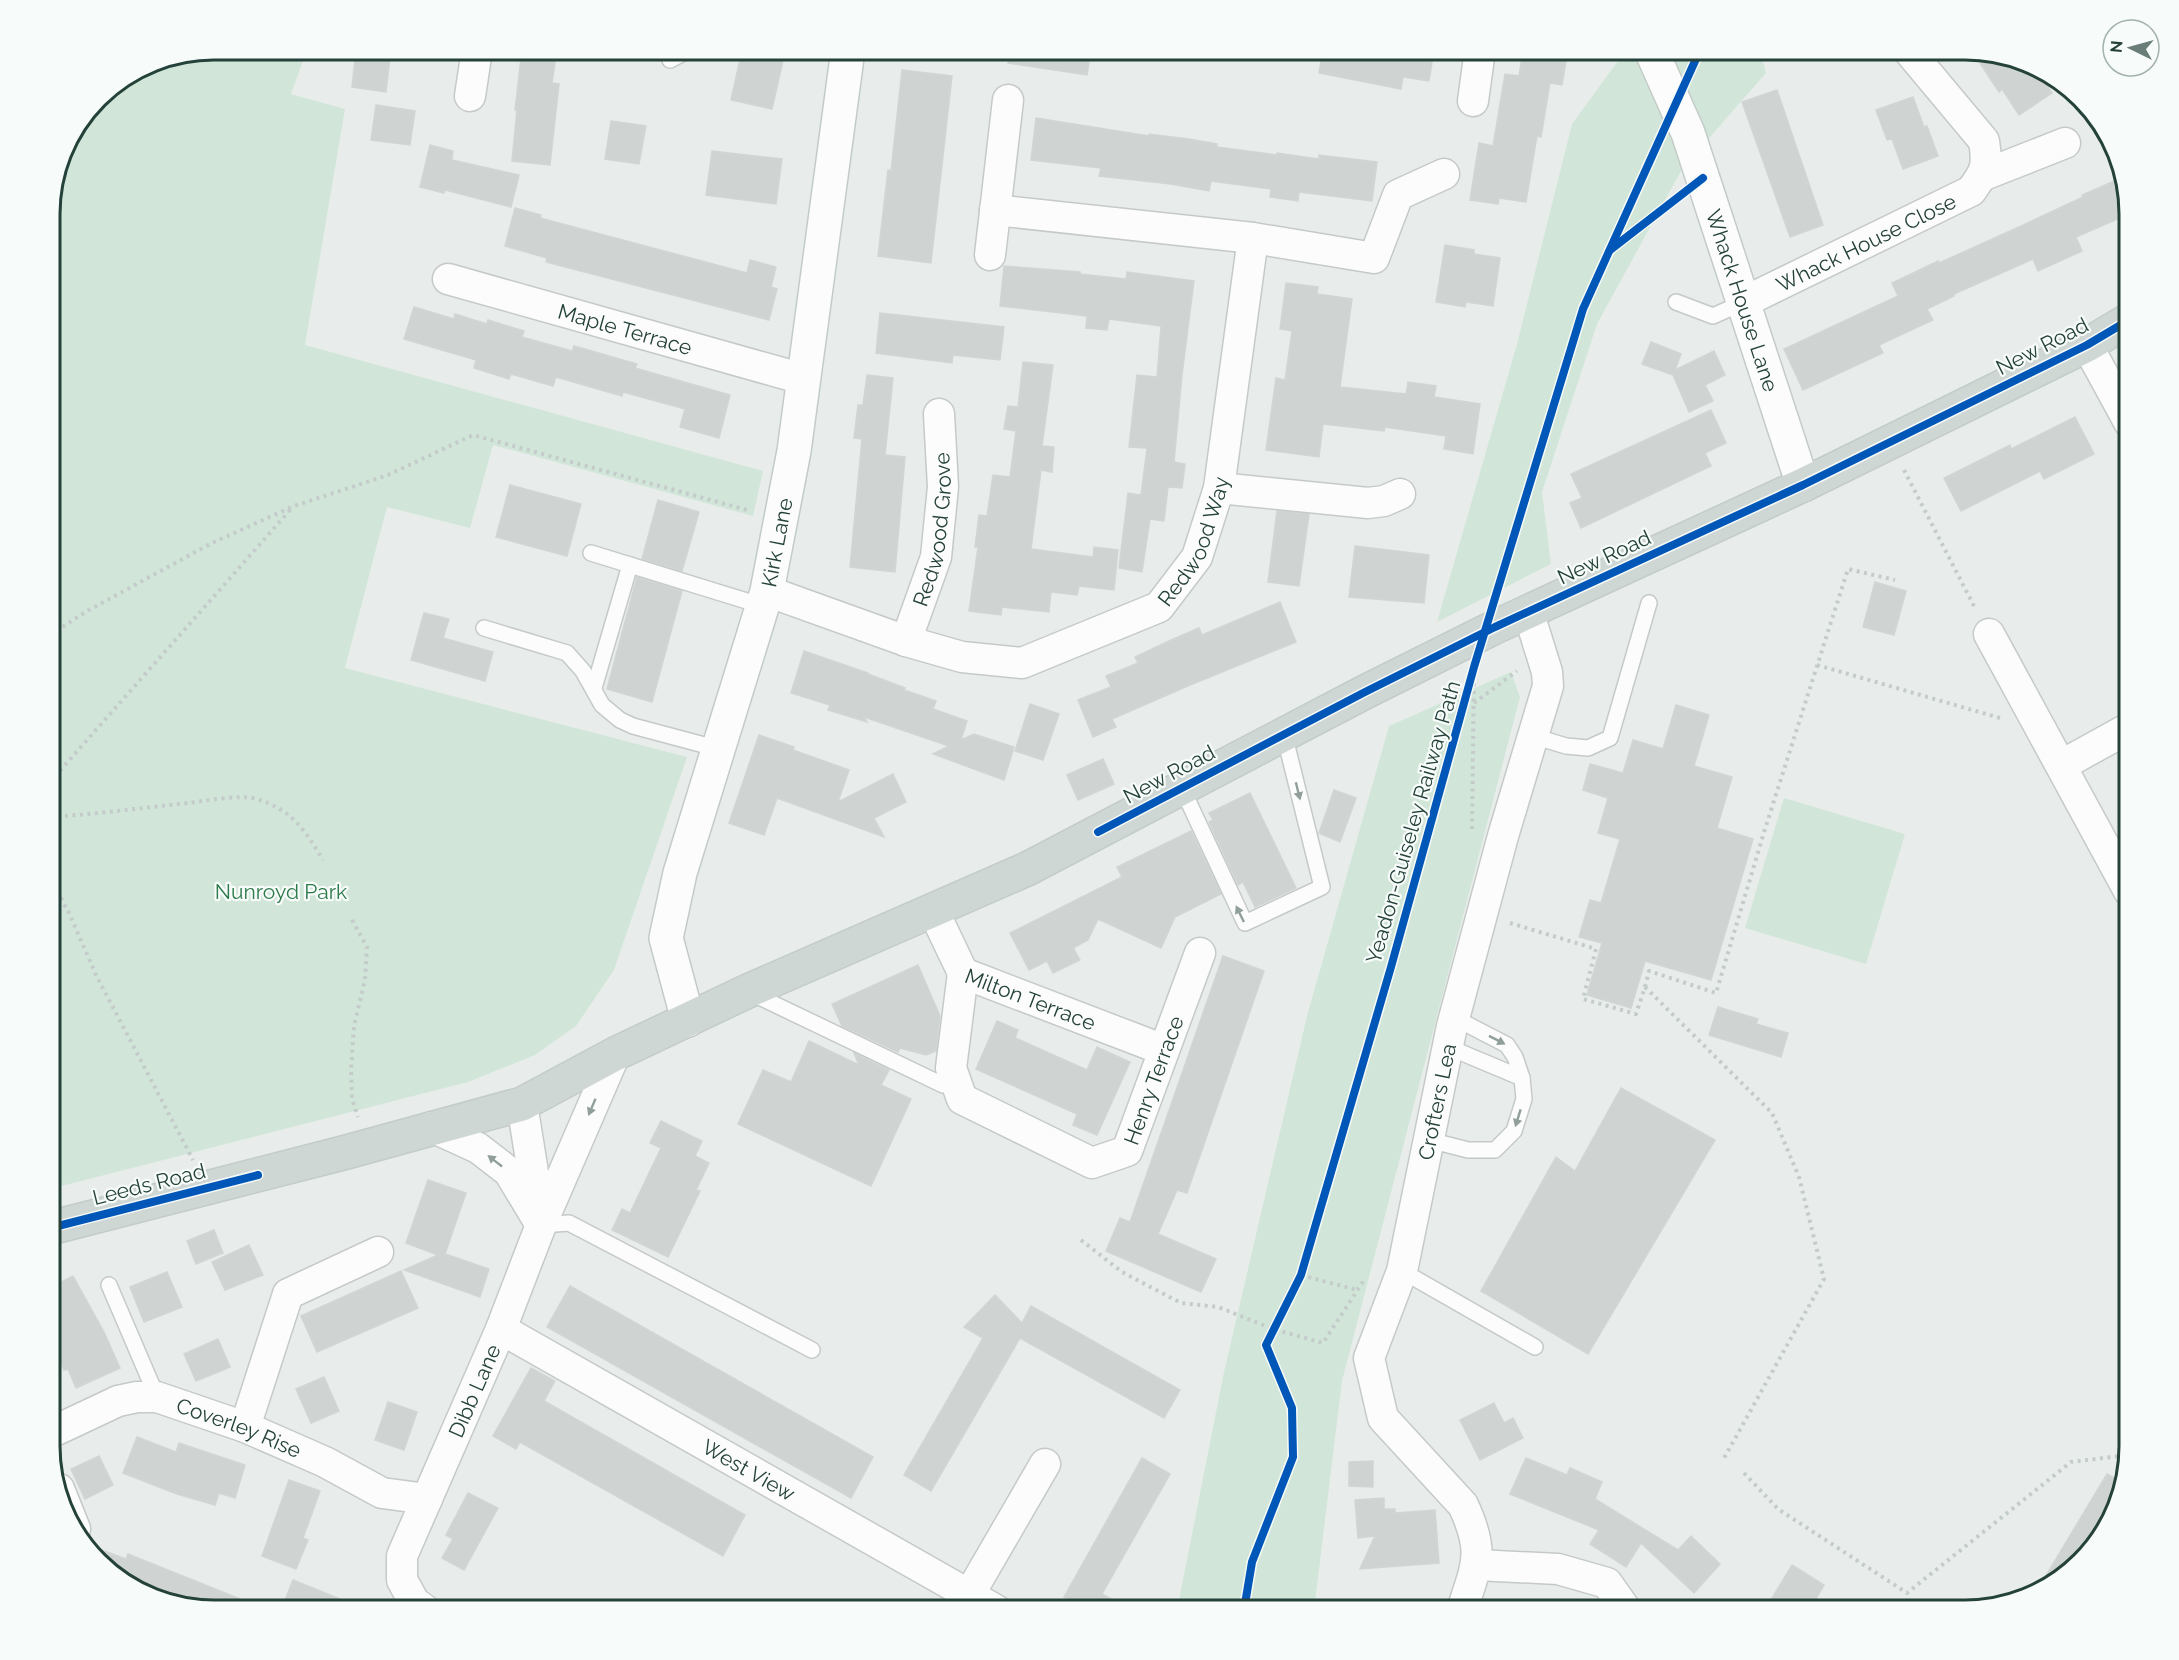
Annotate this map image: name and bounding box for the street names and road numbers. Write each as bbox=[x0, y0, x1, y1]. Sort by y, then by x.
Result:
street label: Whack House Close bbox=[1772, 188, 1960, 297]
street label: Whack House Lane bbox=[1701, 206, 1784, 395]
street label: Maple Terrace bbox=[555, 298, 695, 360]
street label: New Road bbox=[1992, 312, 2092, 380]
street label: Redwood Grove bbox=[907, 452, 956, 610]
street label: Redwood Way bbox=[1152, 475, 1233, 611]
street label: Kirk Lane bbox=[756, 496, 797, 589]
street label: New Road bbox=[1553, 524, 1655, 590]
street label: Yeadon-Guiseley Railway Path bbox=[1361, 678, 1465, 966]
street label: New Road bbox=[1119, 739, 1219, 809]
street label: Milton Terrace bbox=[962, 963, 1099, 1035]
street label: Henry Terrace bbox=[1118, 1012, 1188, 1148]
street label: Crofters Lea bbox=[1412, 1041, 1461, 1162]
street label: Leeds Road bbox=[90, 1158, 208, 1210]
street label: Dibb Lane bbox=[443, 1340, 505, 1441]
street label: Coverley Rise bbox=[173, 1392, 305, 1463]
street label: West View bbox=[698, 1433, 800, 1506]

